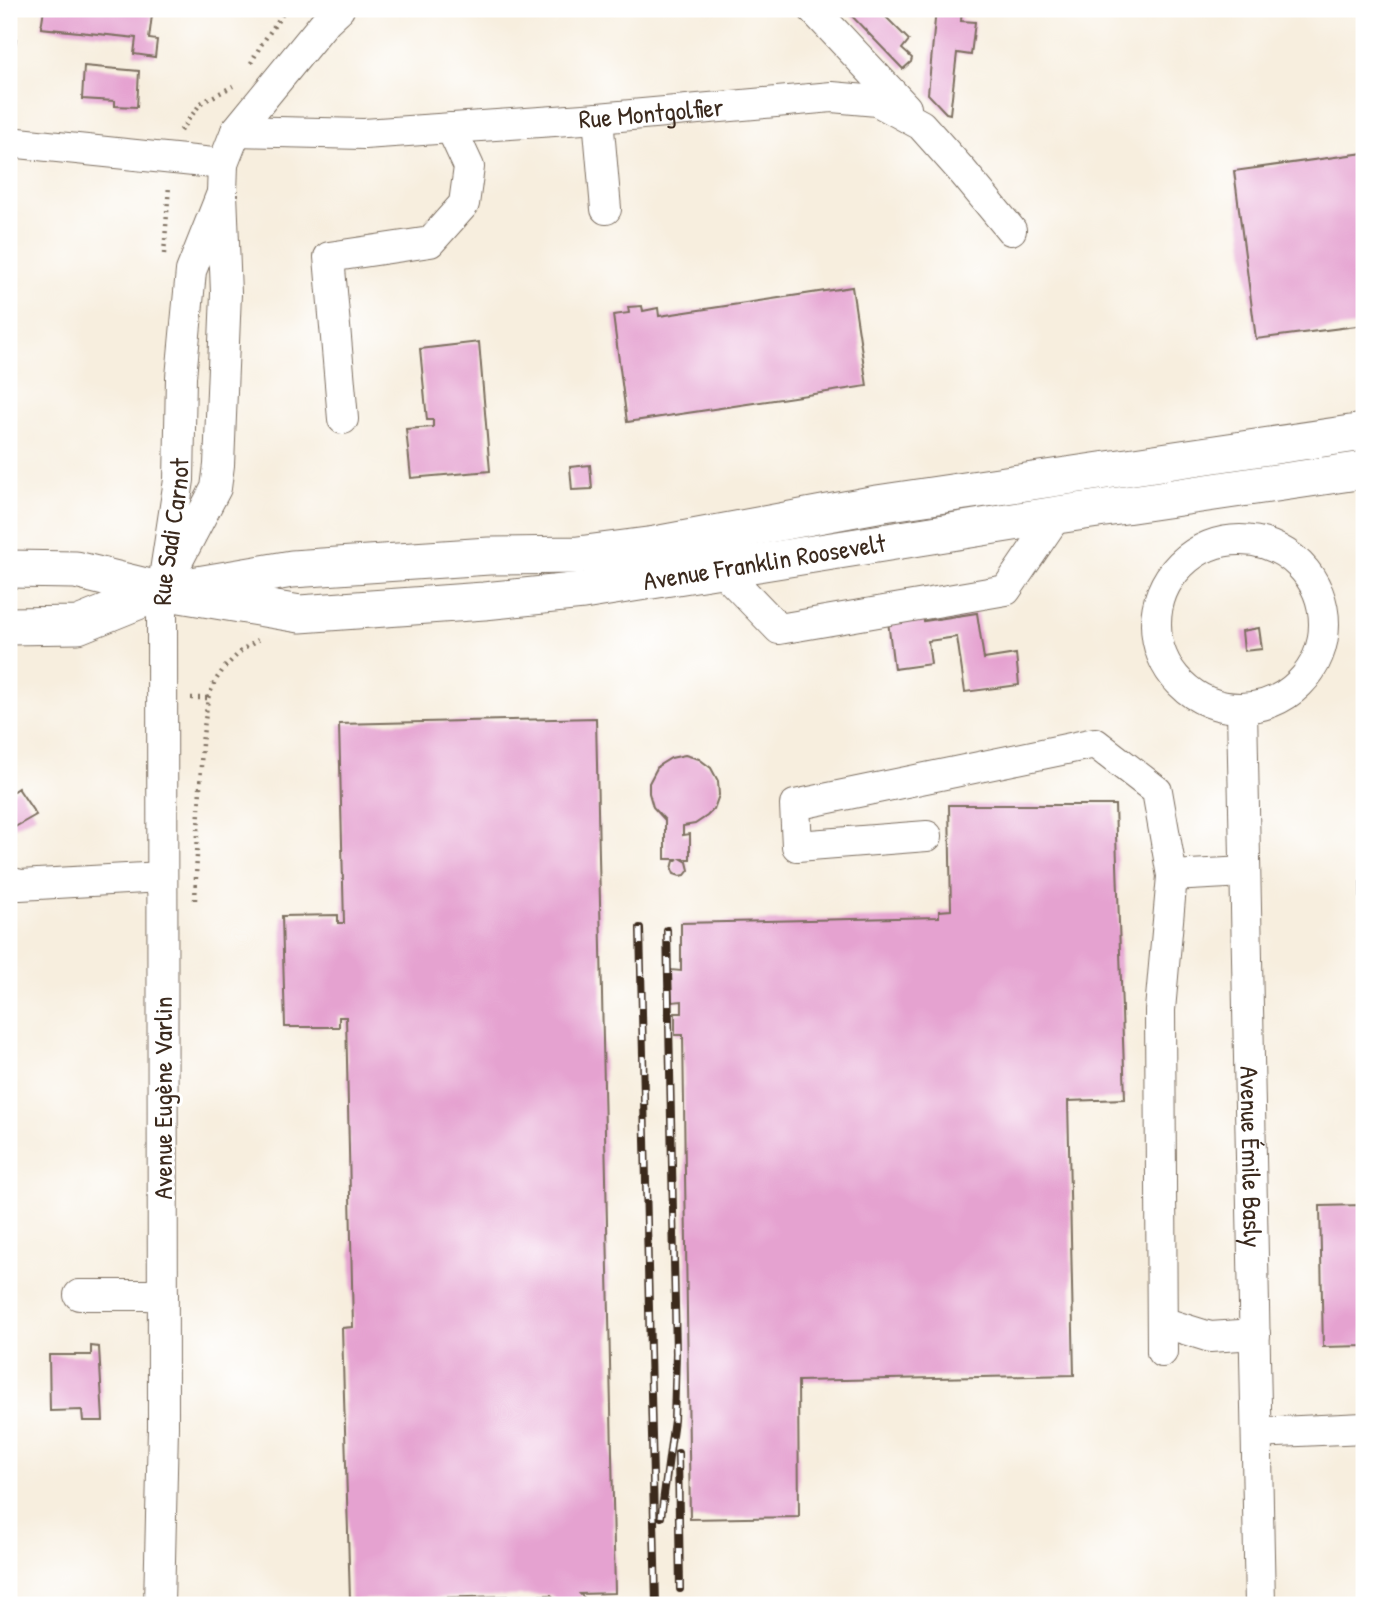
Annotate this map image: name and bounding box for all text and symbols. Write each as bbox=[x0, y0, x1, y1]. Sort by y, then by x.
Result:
street label: Rue Montgolfier bbox=[578, 89, 725, 136]
street label: Rue Sadi Carnot bbox=[144, 457, 196, 605]
street label: Avenue Franklin Roosevelt bbox=[641, 525, 889, 598]
street label: Avenue Eugène Varlin bbox=[145, 996, 180, 1200]
street label: Avenue Émile Basly bbox=[1232, 1066, 1271, 1248]

